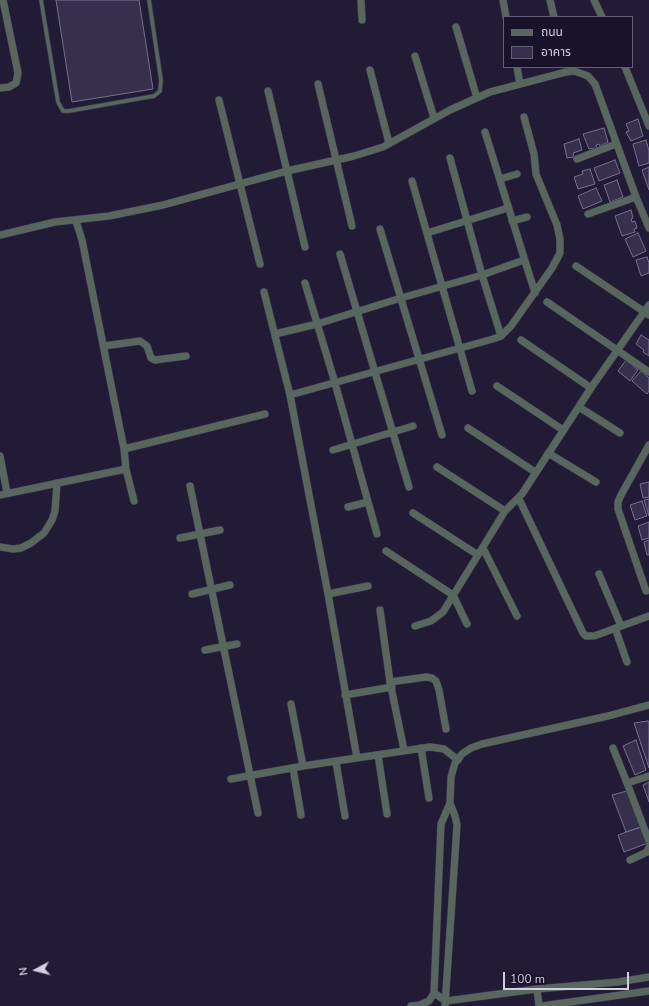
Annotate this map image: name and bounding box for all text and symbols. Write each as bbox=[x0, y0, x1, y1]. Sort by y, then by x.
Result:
legend bbox=[503, 16, 633, 68]
text: ถนน bbox=[541, 24, 563, 40]
text: อาคาร bbox=[541, 44, 571, 60]
north arrow bbox=[16, 950, 56, 990]
scale bar bbox=[505, 964, 631, 990]
text: N bbox=[16, 967, 32, 977]
text: 100 m bbox=[510, 971, 545, 987]

